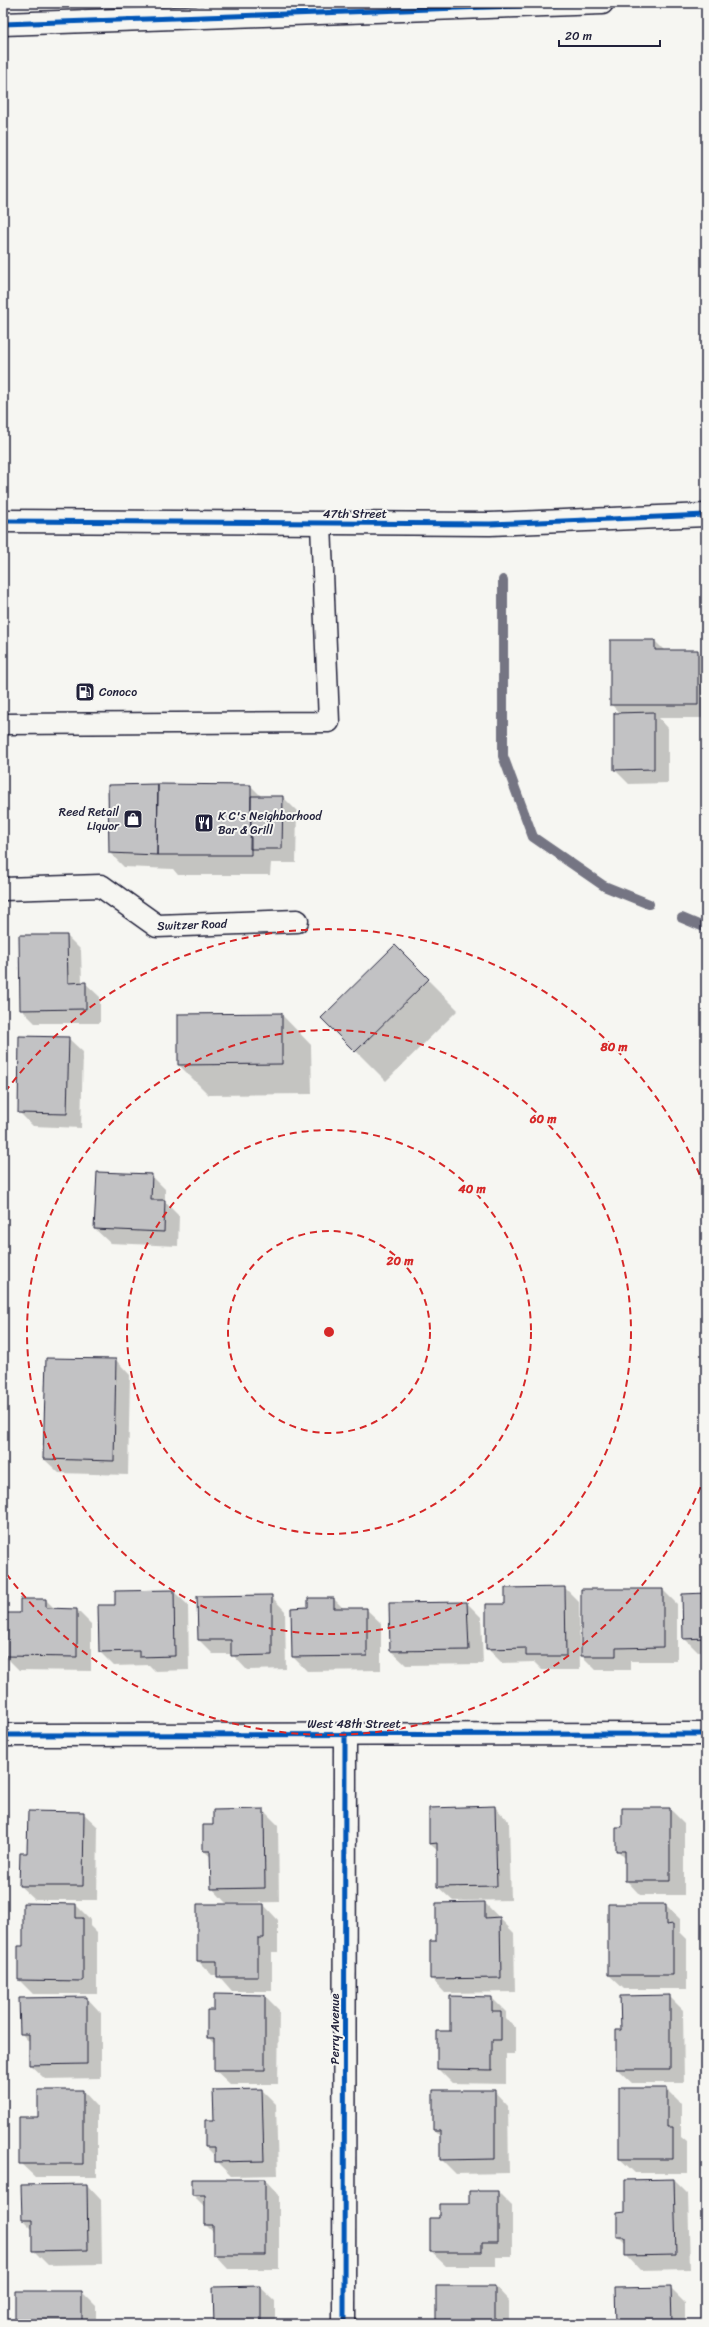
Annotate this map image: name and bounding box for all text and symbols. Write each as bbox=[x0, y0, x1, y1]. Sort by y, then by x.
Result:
scale bar bbox=[559, 22, 660, 48]
text: 20 m bbox=[565, 25, 592, 47]
street label: 47th Street bbox=[323, 503, 387, 525]
fuel station icon: Conoco bbox=[74, 681, 96, 703]
place label: Conoco bbox=[99, 681, 137, 703]
place label: Reed Retail Liquor bbox=[59, 801, 120, 837]
place label: K C's Neighborhood Bar & Grill bbox=[218, 805, 323, 841]
shop icon: Reed Retail Liquor bbox=[122, 808, 144, 830]
restaurant icon: K C's Neighborhood Bar & Grill bbox=[193, 812, 215, 834]
street label: Switzer Road bbox=[157, 912, 228, 937]
text: 80 m bbox=[599, 1036, 628, 1058]
text: 60 m bbox=[529, 1108, 557, 1130]
text: 40 m bbox=[457, 1178, 486, 1200]
text: 20 m bbox=[386, 1250, 414, 1272]
centre of rings bbox=[322, 1325, 336, 1339]
street label: West 48th Street bbox=[307, 1713, 401, 1735]
street label: Perry Avenue bbox=[324, 1993, 346, 2064]

